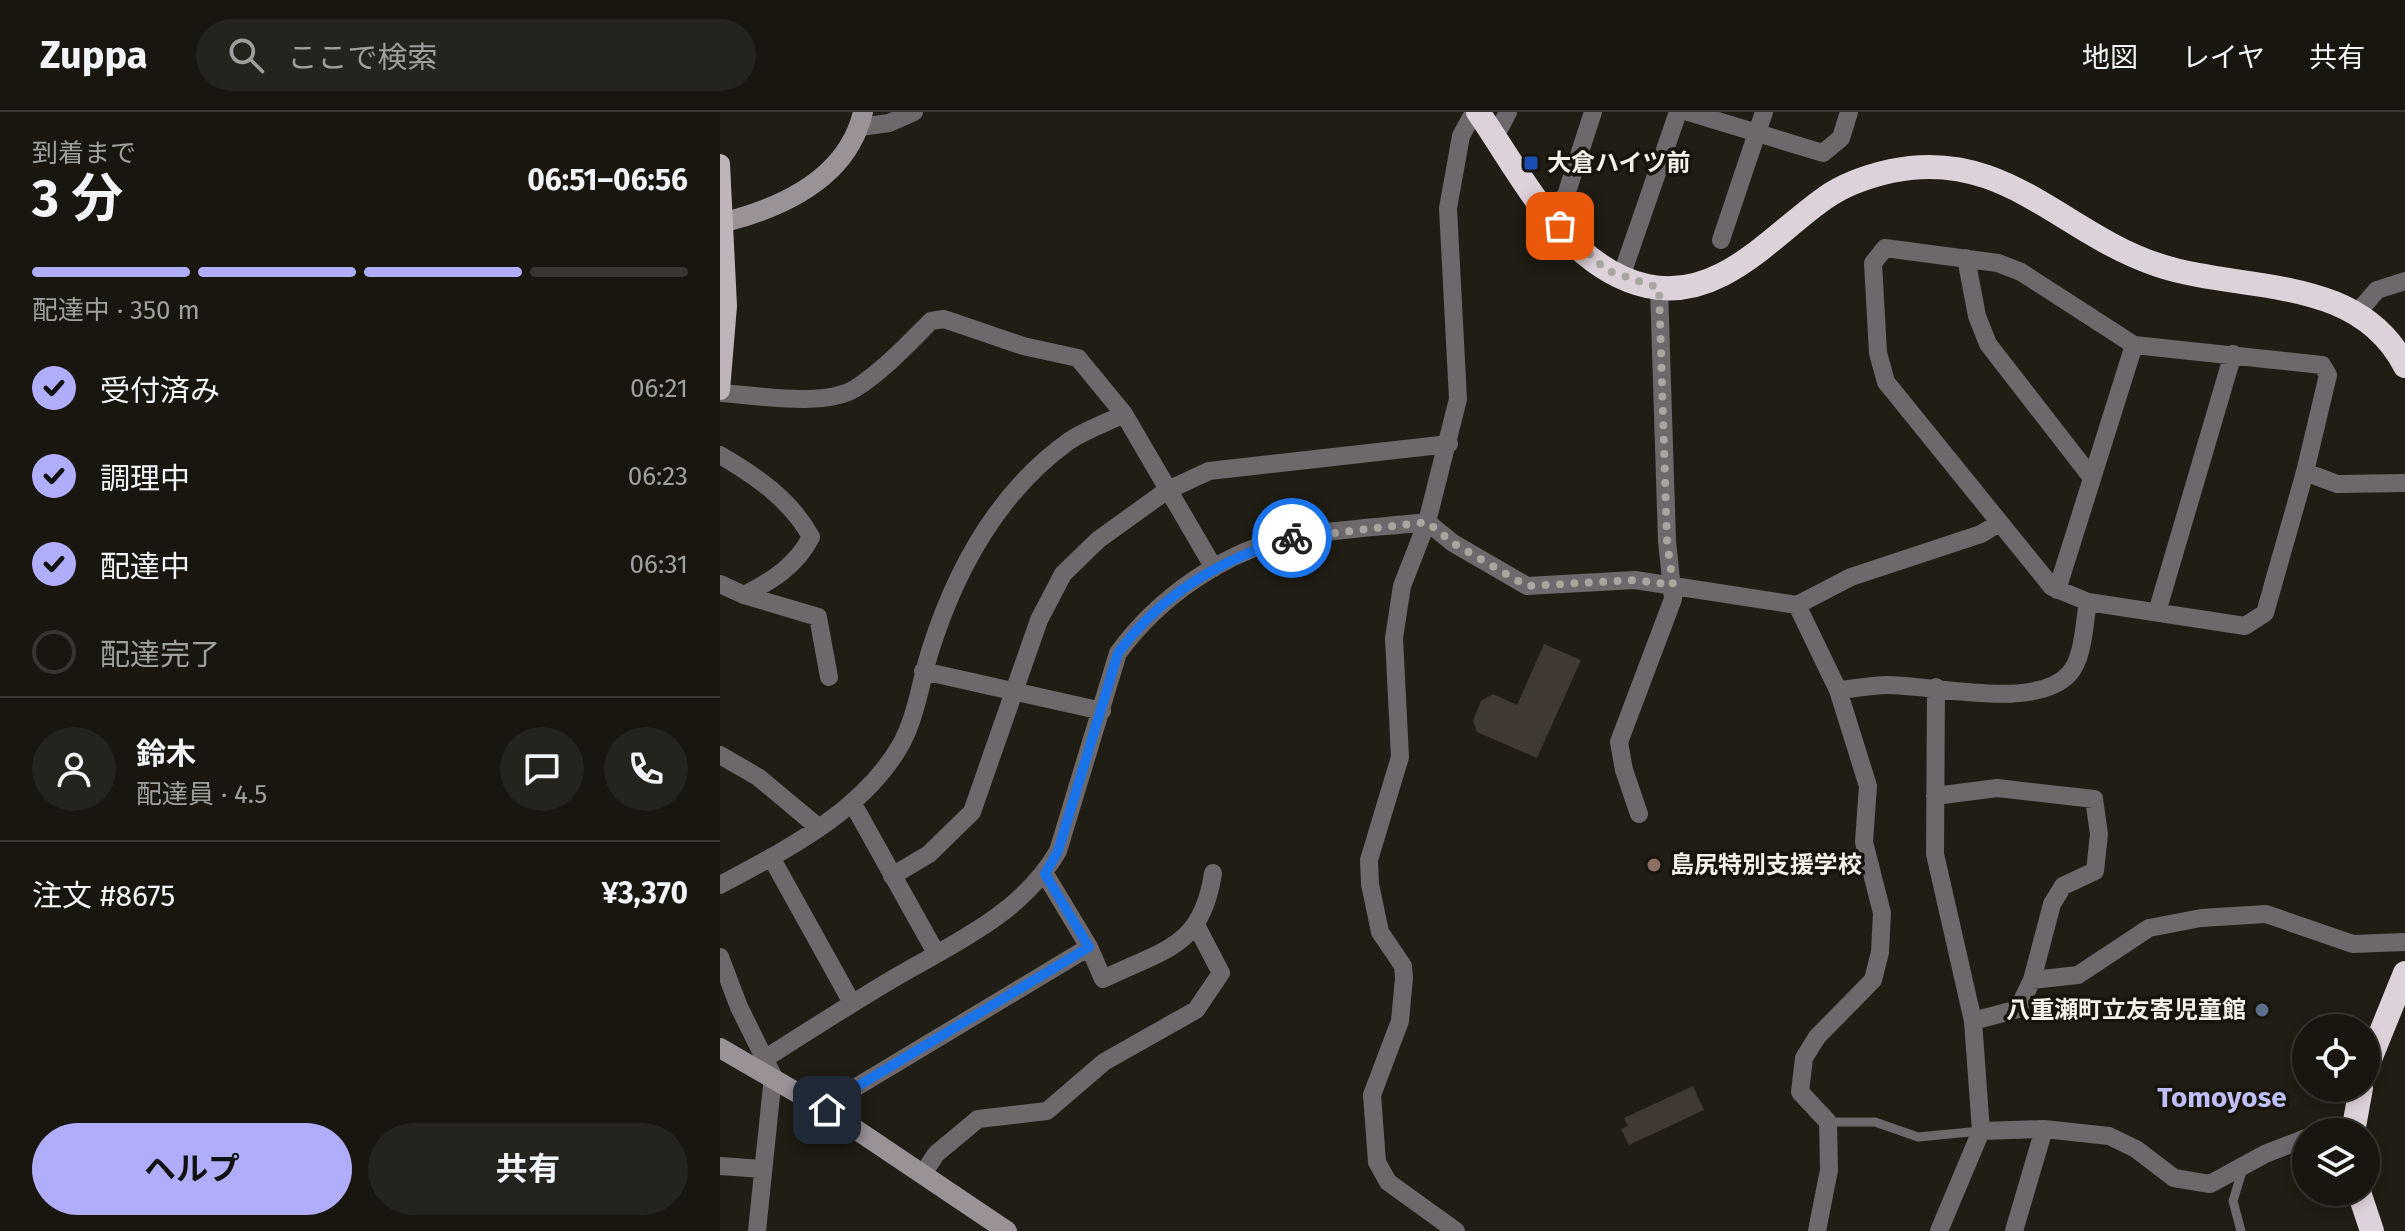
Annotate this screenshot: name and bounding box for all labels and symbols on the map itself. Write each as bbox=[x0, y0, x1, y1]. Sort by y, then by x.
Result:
place label: 大倉ハイツ前 bbox=[1547, 149, 1691, 177]
marker: 大倉ハイツ前 bbox=[1522, 154, 1540, 172]
pin bbox=[1526, 192, 1594, 260]
courier bbox=[1252, 498, 1332, 578]
place label: 島尻特別支援学校 bbox=[1670, 851, 1862, 879]
marker: 島尻特別支援学校 bbox=[1645, 856, 1663, 874]
place label: 八重瀬町立友寄児童館 bbox=[2006, 996, 2246, 1024]
marker: 八重瀬町立友寄児童館 bbox=[2253, 1001, 2271, 1019]
pin bbox=[793, 1076, 861, 1144]
district label: Tomoyose bbox=[2157, 1081, 2287, 1114]

